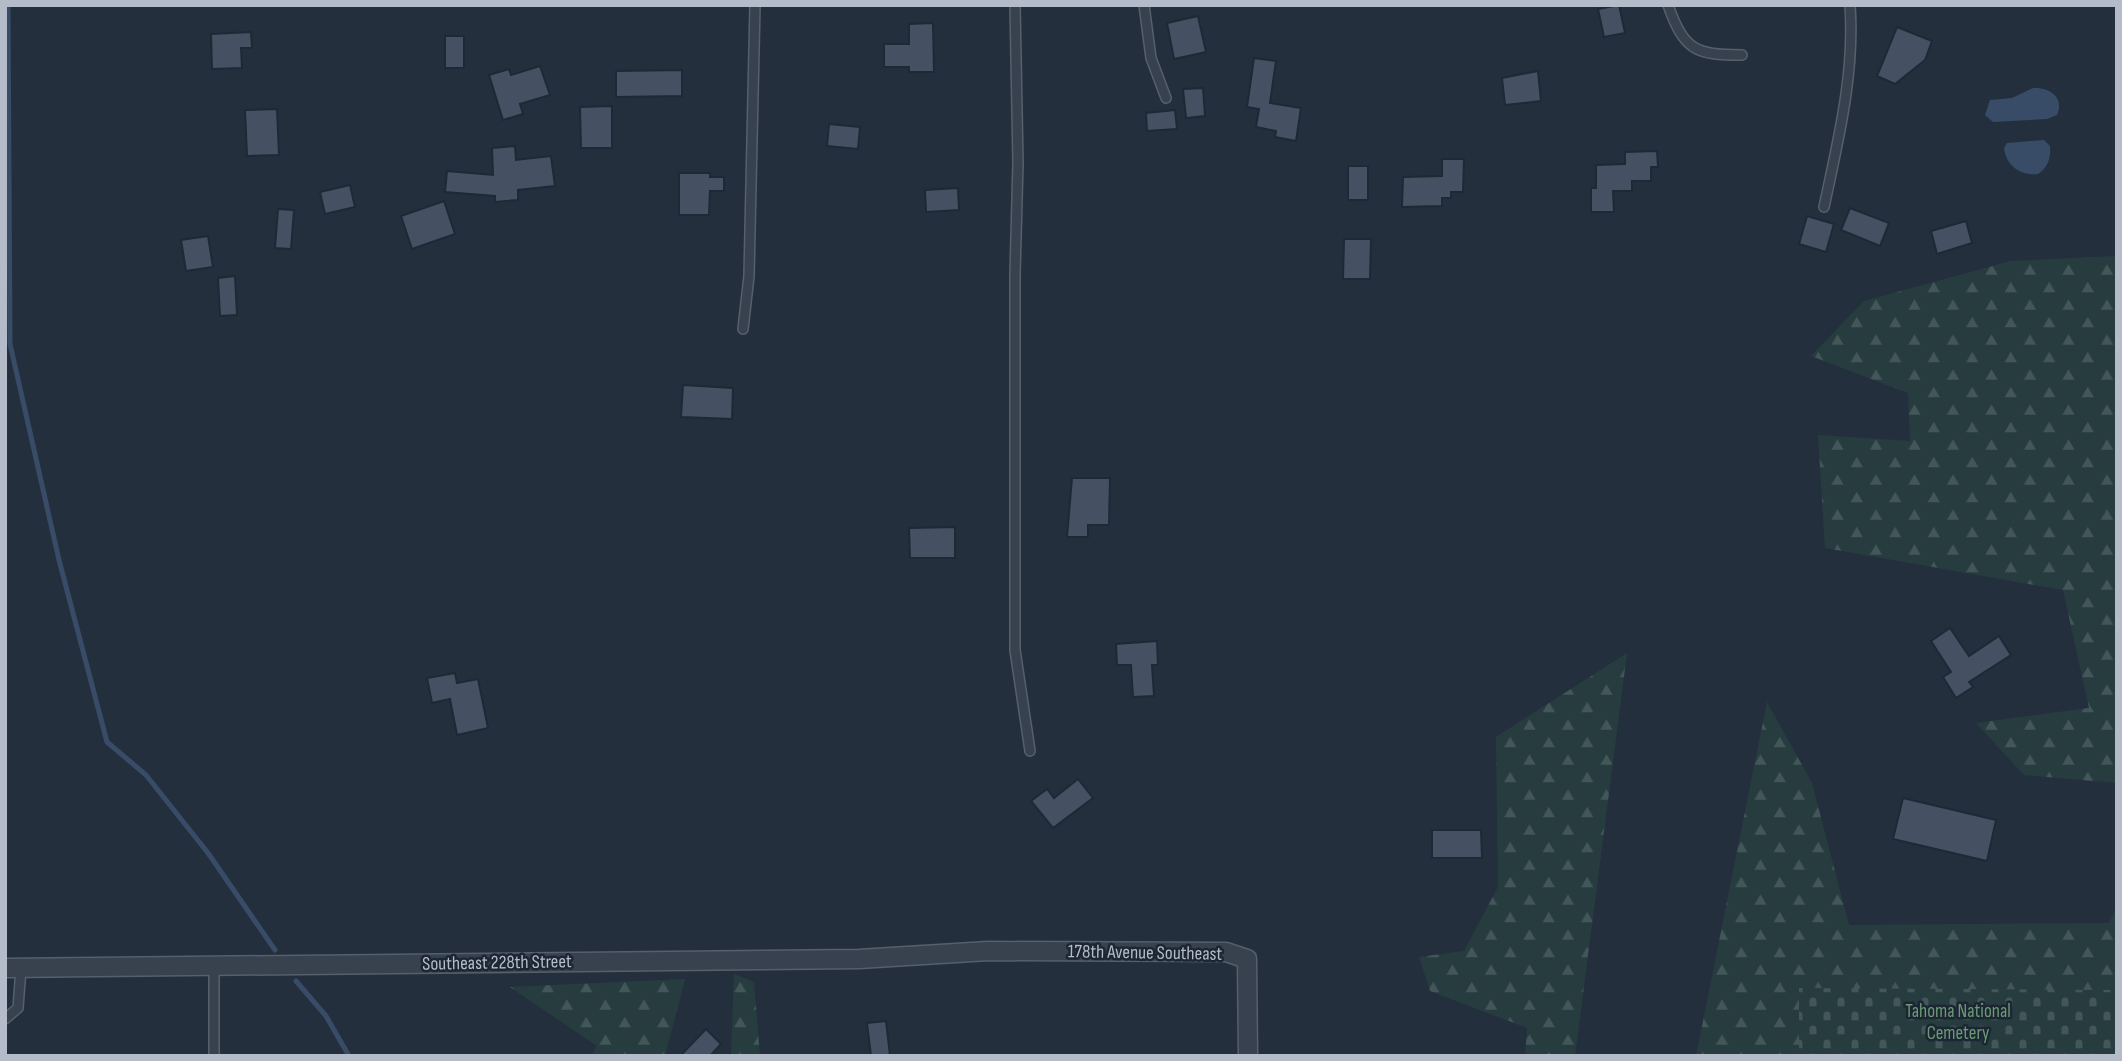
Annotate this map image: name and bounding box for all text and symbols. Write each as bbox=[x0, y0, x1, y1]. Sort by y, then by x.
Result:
street label: 178th Avenue Southeast bbox=[1068, 940, 1223, 966]
street label: Southeast 228th Street bbox=[422, 950, 572, 976]
park label: Tahoma National Cemetery bbox=[1905, 1000, 2011, 1045]

